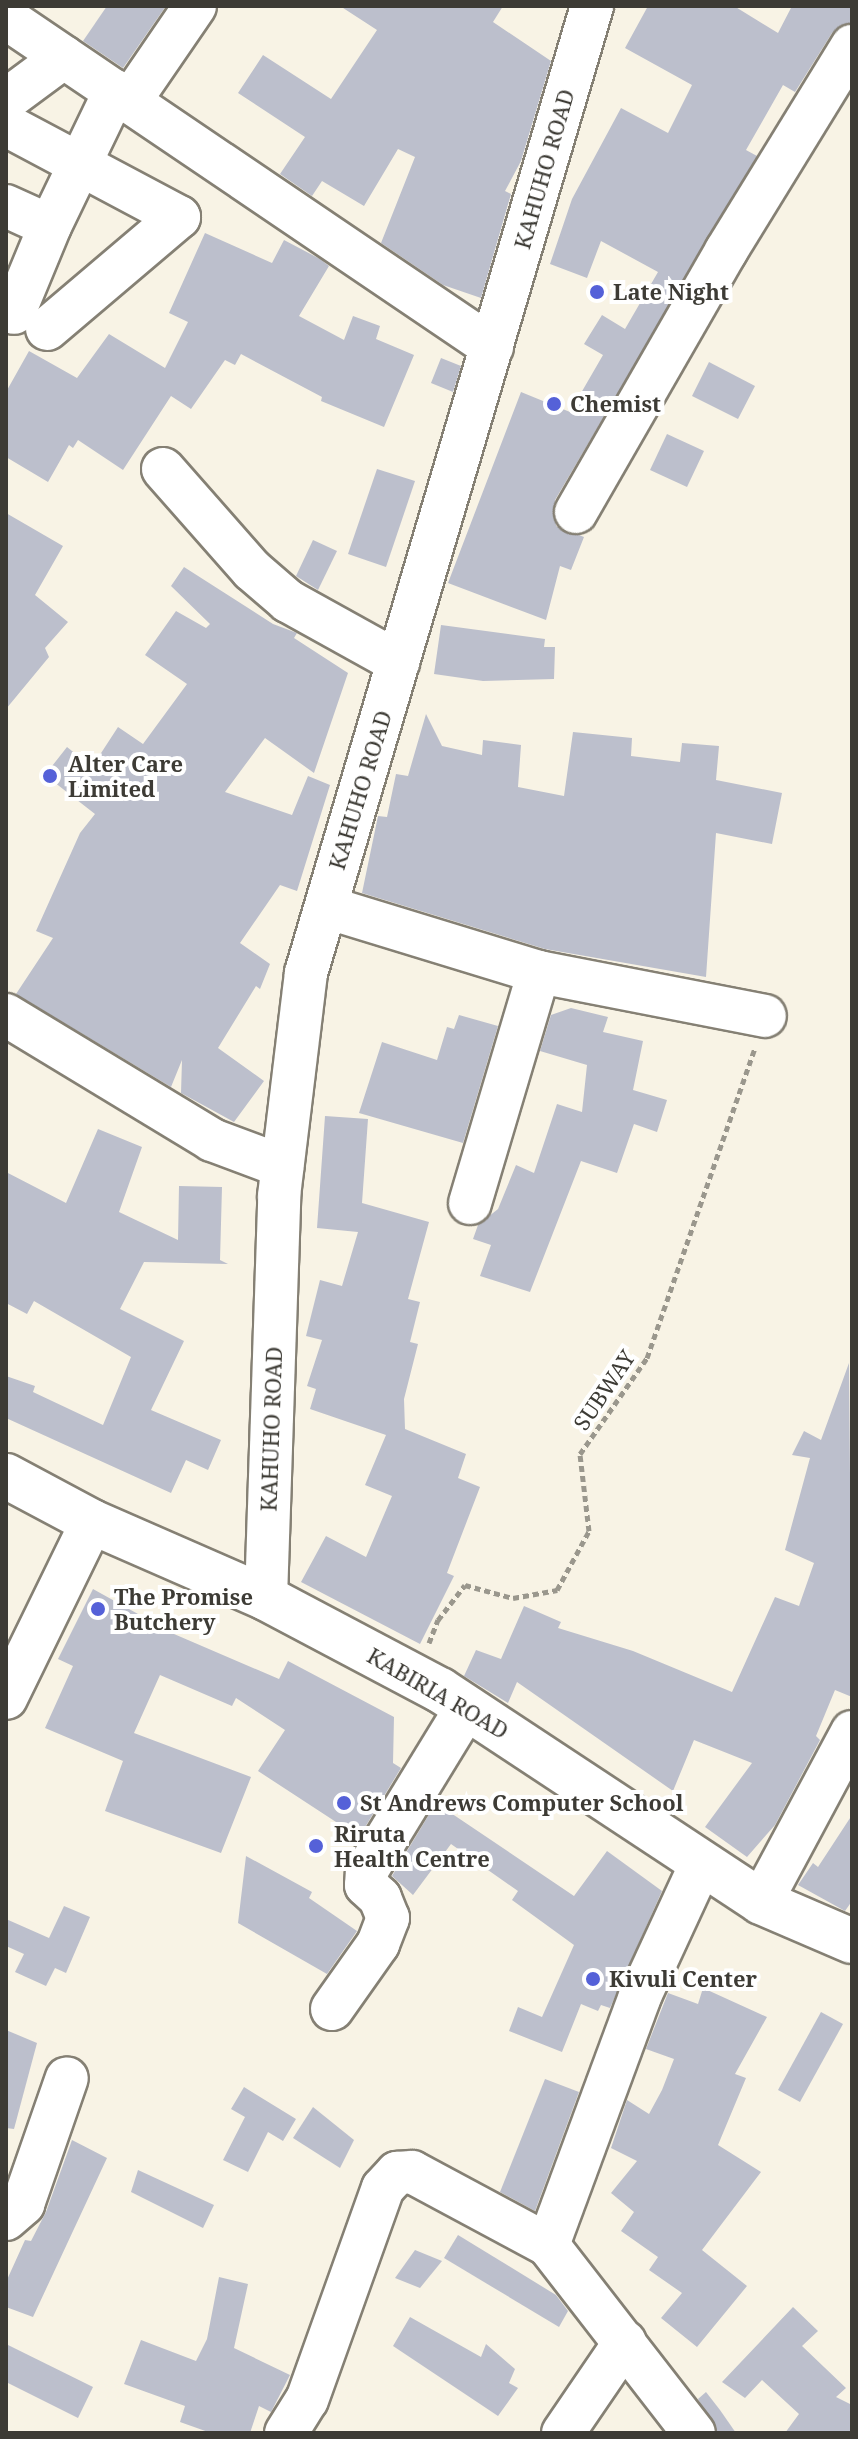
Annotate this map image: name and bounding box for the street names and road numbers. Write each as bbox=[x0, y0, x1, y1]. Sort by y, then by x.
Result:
street label: KAHUHO ROAD bbox=[509, 86, 579, 252]
street label: KAHUHO ROAD bbox=[323, 707, 397, 873]
street label: SUBWAY bbox=[568, 1345, 640, 1435]
street label: KAHUHO ROAD bbox=[255, 1346, 287, 1512]
street label: KABIRIA ROAD bbox=[363, 1642, 513, 1744]

